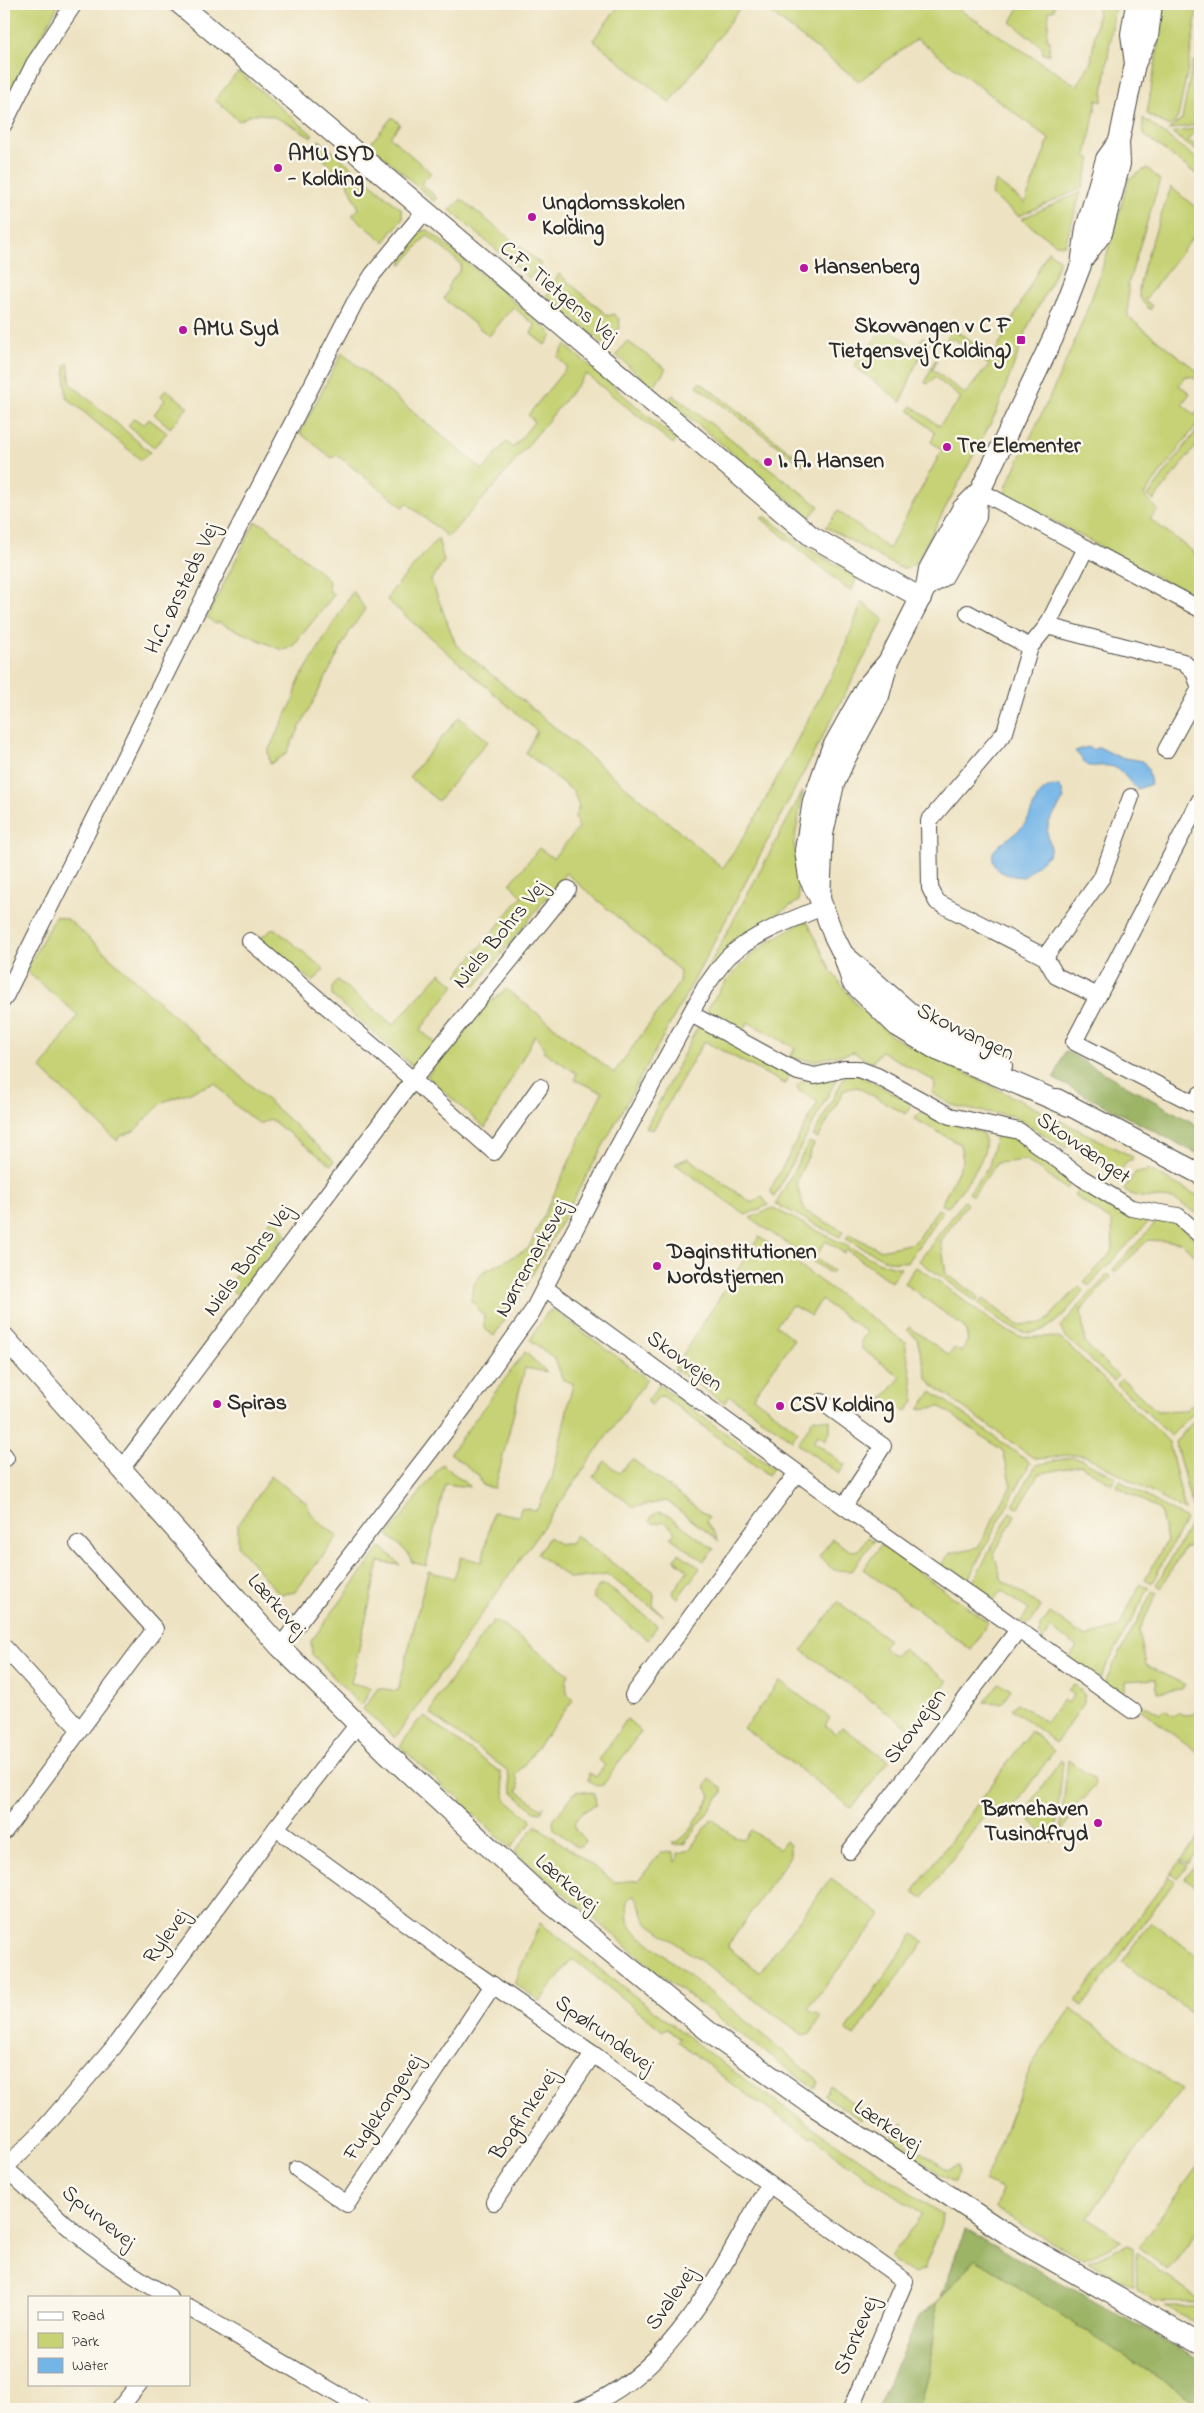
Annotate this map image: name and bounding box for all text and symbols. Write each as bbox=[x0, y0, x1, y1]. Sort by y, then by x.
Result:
place label: AMU SYD - Kolding bbox=[287, 139, 375, 197]
marker: AMU SYD - Kolding bbox=[272, 162, 284, 174]
place label: Ungdomsskolen Kolding bbox=[542, 188, 685, 246]
marker: Ungdomsskolen Kolding bbox=[526, 211, 538, 223]
street label: C.F. Tietgens Vej bbox=[491, 234, 625, 353]
place label: Hansenberg bbox=[814, 252, 920, 285]
marker: Hansenberg bbox=[798, 262, 810, 274]
place label: Skovvangen v C F Tietgensvej (Kolding) bbox=[829, 311, 1012, 369]
place label: AMU Syd bbox=[193, 314, 279, 347]
marker: AMU Syd bbox=[177, 324, 189, 336]
marker: Skovvangen v C F Tietgensvej (Kolding) bbox=[1015, 334, 1027, 346]
place label: Tre Elementer bbox=[957, 431, 1082, 463]
marker: Tre Elementer bbox=[941, 441, 953, 453]
place label: I. A. Hansen bbox=[778, 446, 884, 478]
marker: I. A. Hansen bbox=[762, 456, 774, 468]
street label: H.C. Ørsteds Vej bbox=[137, 517, 229, 660]
street label: Niels Bohrs Vej bbox=[446, 873, 556, 996]
street label: Skovvangen bbox=[910, 995, 1019, 1071]
street label: Skovvænget bbox=[1029, 1105, 1137, 1194]
street label: Nørremarksvej bbox=[488, 1194, 579, 1324]
street label: Niels Bohrs Vej bbox=[196, 1198, 302, 1324]
place label: Daginstitutionen Nordstjernen bbox=[666, 1237, 817, 1294]
marker: Daginstitutionen Nordstjernen bbox=[651, 1260, 663, 1272]
street label: Skovvejen bbox=[639, 1323, 729, 1401]
place label: Spiras bbox=[227, 1388, 287, 1420]
place label: CSV Kolding bbox=[790, 1390, 894, 1423]
marker: Spiras bbox=[211, 1398, 223, 1410]
marker: CSV Kolding bbox=[774, 1400, 786, 1412]
street label: Lærkevej bbox=[239, 1567, 314, 1646]
street label: Skovvejen bbox=[877, 1682, 955, 1772]
place label: Børnehaven Tusindfryd bbox=[981, 1794, 1089, 1852]
marker: Børnehaven Tusindfryd bbox=[1092, 1817, 1104, 1829]
street label: Lærkevej bbox=[527, 1847, 606, 1922]
street label: Rylevej bbox=[136, 1902, 199, 1972]
street label: Spølrundevej bbox=[548, 1988, 661, 2082]
street label: Fuglekongevej bbox=[336, 2048, 433, 2169]
street label: Bogfinkevej bbox=[482, 2062, 569, 2168]
street label: Lærkevej bbox=[846, 2092, 928, 2162]
street label: Spurvevej bbox=[54, 2178, 143, 2258]
street label: Svalevej bbox=[638, 2260, 706, 2337]
street label: Storkevej bbox=[826, 2291, 888, 2380]
legend bbox=[28, 2296, 190, 2386]
text: Road bbox=[72, 2305, 105, 2327]
text: Park bbox=[72, 2331, 100, 2353]
text: Water bbox=[72, 2355, 108, 2377]

